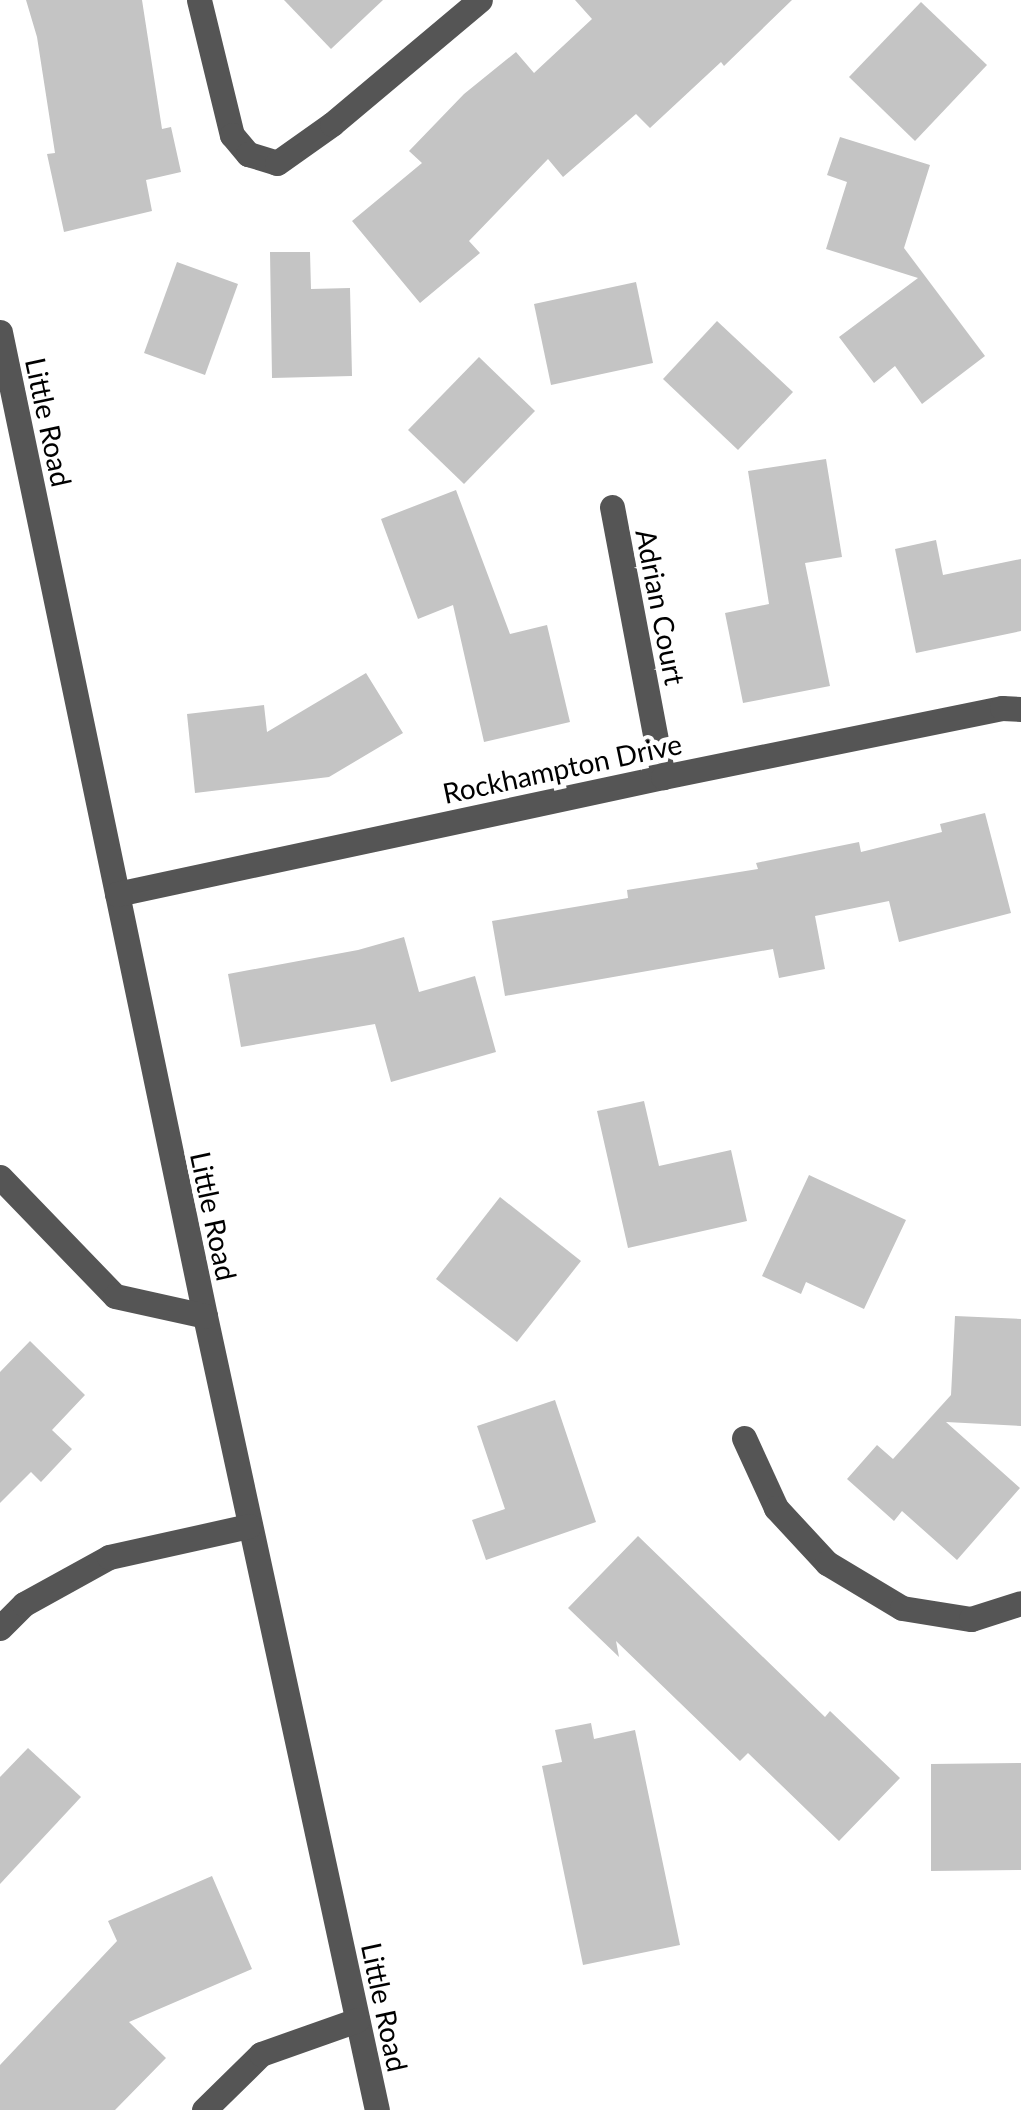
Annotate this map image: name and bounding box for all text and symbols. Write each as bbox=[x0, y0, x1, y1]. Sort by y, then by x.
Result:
street label: Little Road bbox=[19, 354, 79, 490]
street label: Adrian Court bbox=[629, 526, 693, 688]
street label: Rockhampton Drive bbox=[439, 726, 685, 810]
street label: Little Road bbox=[184, 1148, 244, 1284]
street label: Little Road bbox=[355, 1939, 415, 2075]

